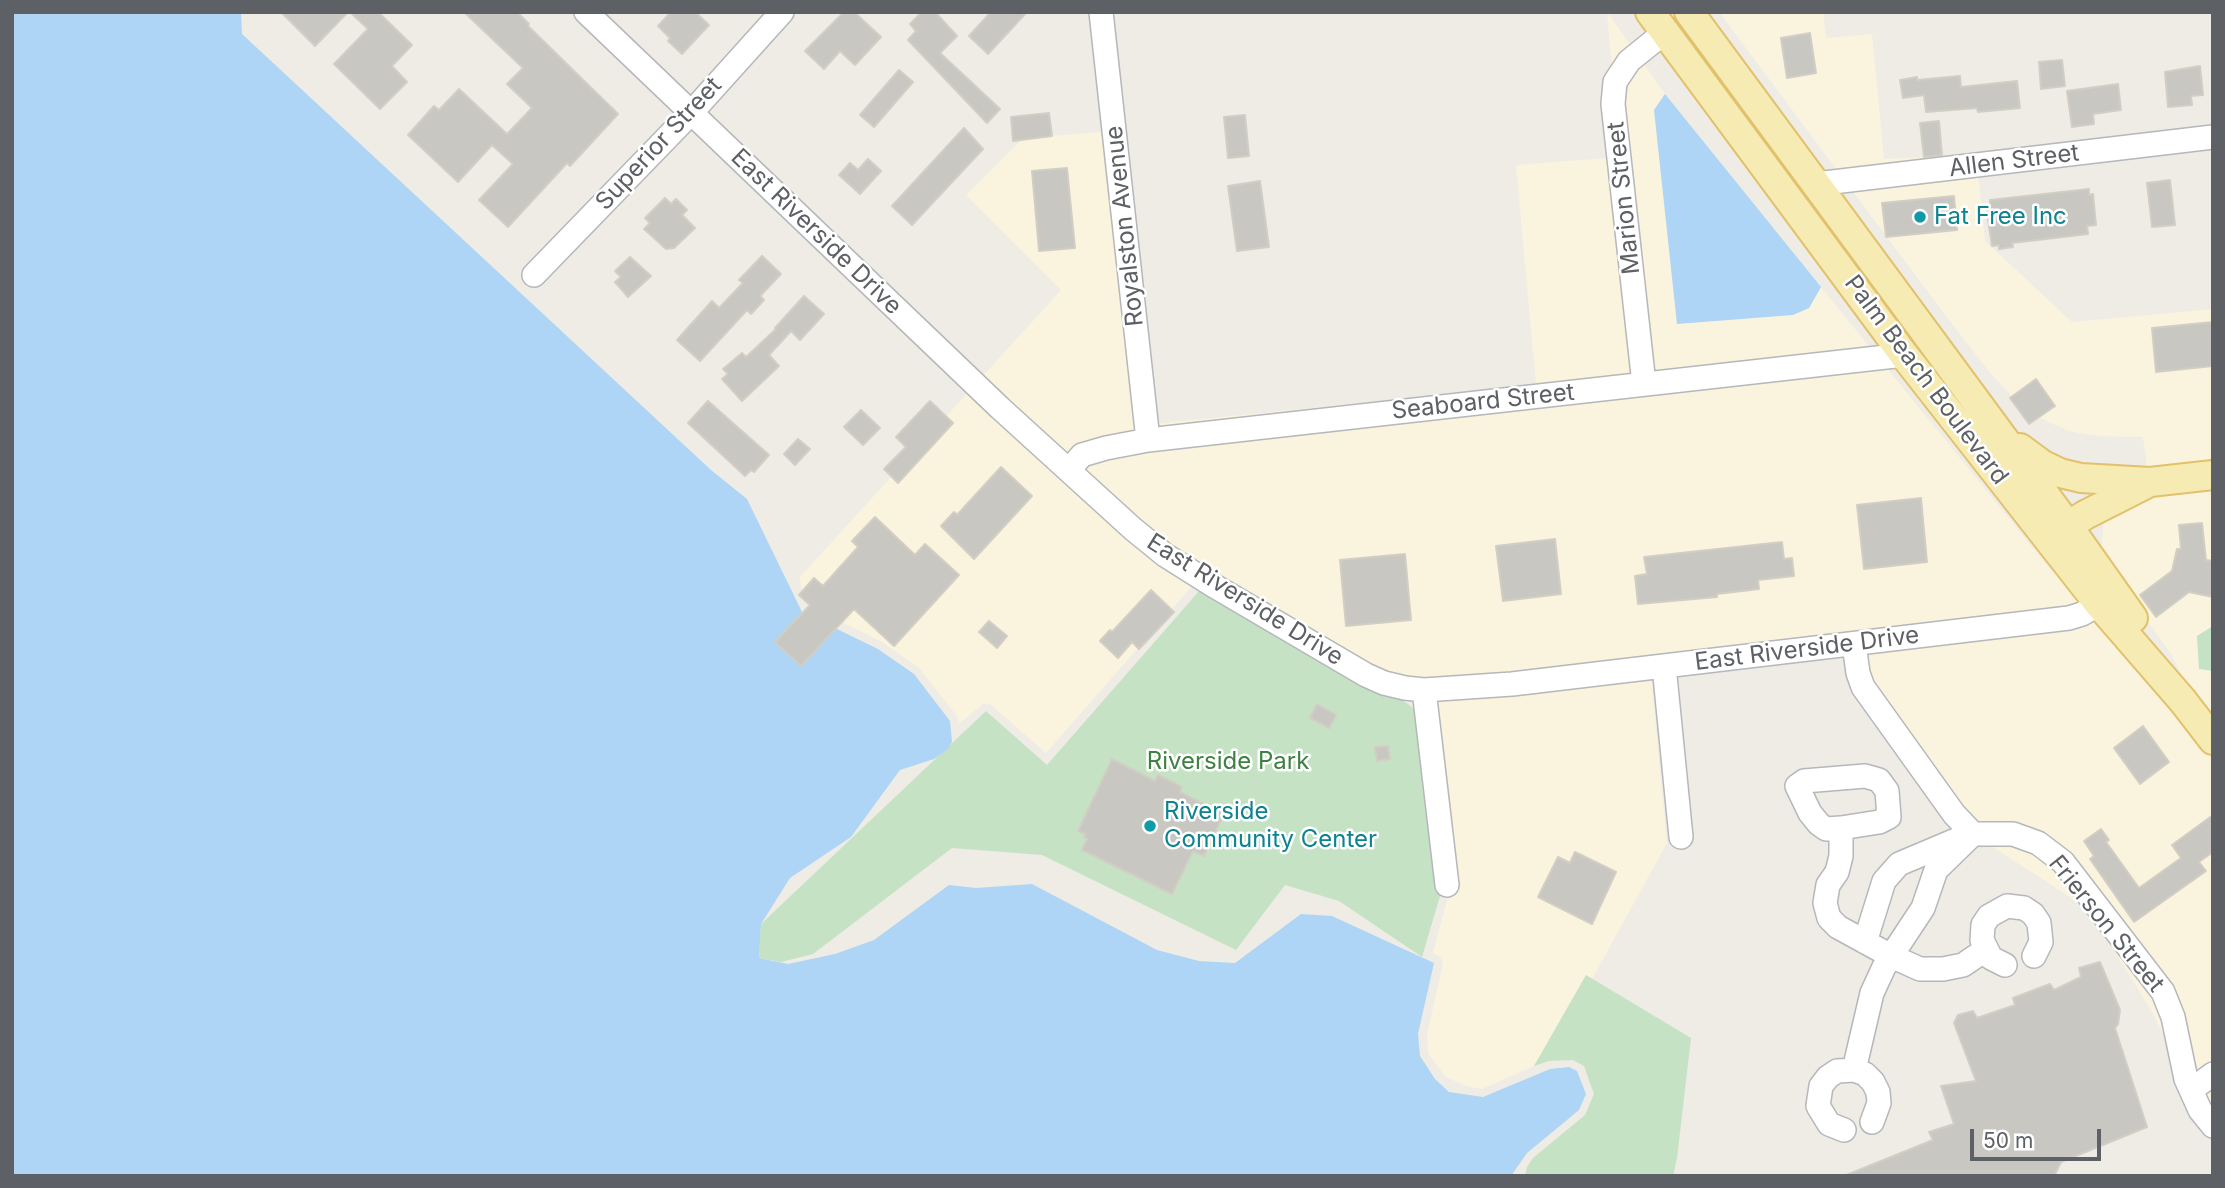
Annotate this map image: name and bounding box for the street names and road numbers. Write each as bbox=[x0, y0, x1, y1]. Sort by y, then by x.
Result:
street label: Superior Street bbox=[590, 72, 728, 216]
street label: Marion Street bbox=[1602, 120, 1646, 276]
street label: Royalston Avenue bbox=[1100, 124, 1150, 328]
street label: Allen Street bbox=[1947, 139, 2081, 183]
street label: East Riverside Drive bbox=[725, 143, 907, 321]
street label: Palm Beach Boulevard bbox=[1838, 270, 2014, 490]
street label: Seaboard Street bbox=[1390, 378, 1576, 426]
street label: East Riverside Drive bbox=[1142, 528, 1348, 672]
street label: East Riverside Drive bbox=[1693, 621, 1921, 677]
street label: Frierson Street bbox=[2042, 850, 2170, 998]

